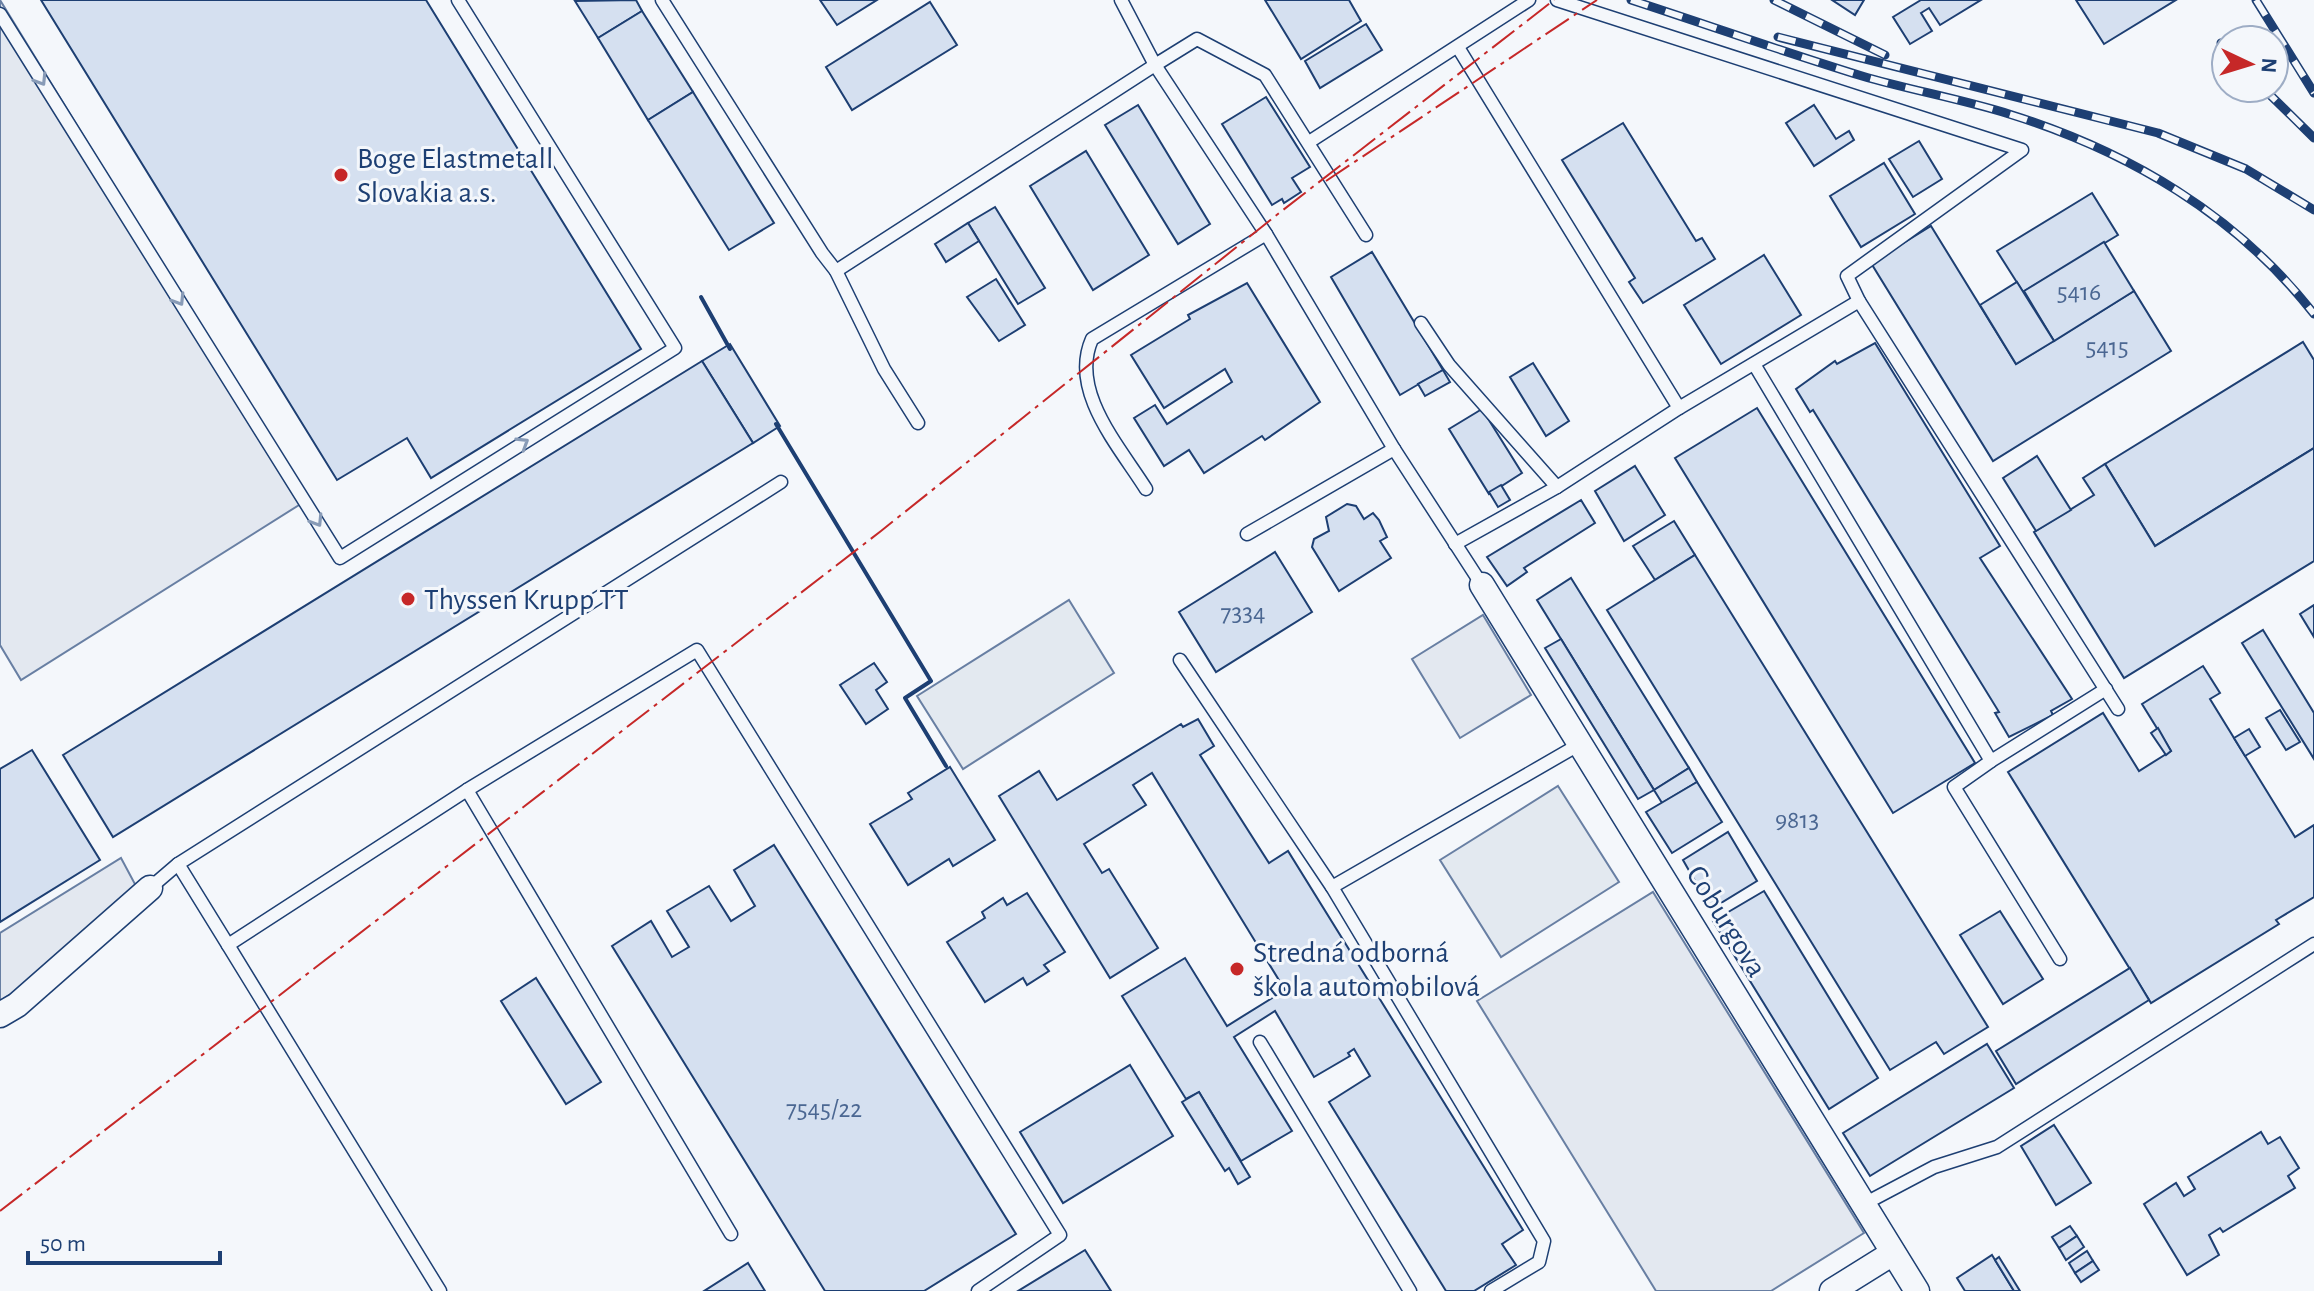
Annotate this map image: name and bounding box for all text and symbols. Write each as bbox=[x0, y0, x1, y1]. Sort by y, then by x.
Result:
north arrow bbox=[2210, 24, 2290, 104]
text: N bbox=[2257, 57, 2280, 74]
one-way arrow bbox=[32, 71, 47, 86]
place label: Boge Elastmetall Slovakia a.s. bbox=[357, 144, 553, 208]
marker: Boge Elastmetall Slovakia a.s. bbox=[332, 166, 350, 184]
house number: 5416 bbox=[2057, 279, 2101, 305]
one-way arrow bbox=[169, 291, 185, 306]
house number: 5415 bbox=[2085, 334, 2129, 360]
one-way arrow bbox=[514, 438, 529, 453]
one-way arrow bbox=[307, 512, 322, 527]
place label: Thyssen Krupp TT bbox=[424, 585, 629, 615]
marker: Thyssen Krupp TT bbox=[399, 590, 417, 608]
house number: 7334 bbox=[1221, 600, 1265, 626]
house number: 9813 bbox=[1775, 807, 1819, 833]
street label: Coburgova bbox=[1680, 861, 1772, 982]
place label: Stredná odborná škola automobilová bbox=[1253, 938, 1480, 1002]
marker: Stredná odborná škola automobilová bbox=[1228, 960, 1246, 978]
house number: 7545/22 bbox=[786, 1096, 862, 1122]
scale bar bbox=[28, 1215, 220, 1265]
text: 50 m bbox=[40, 1232, 86, 1256]

